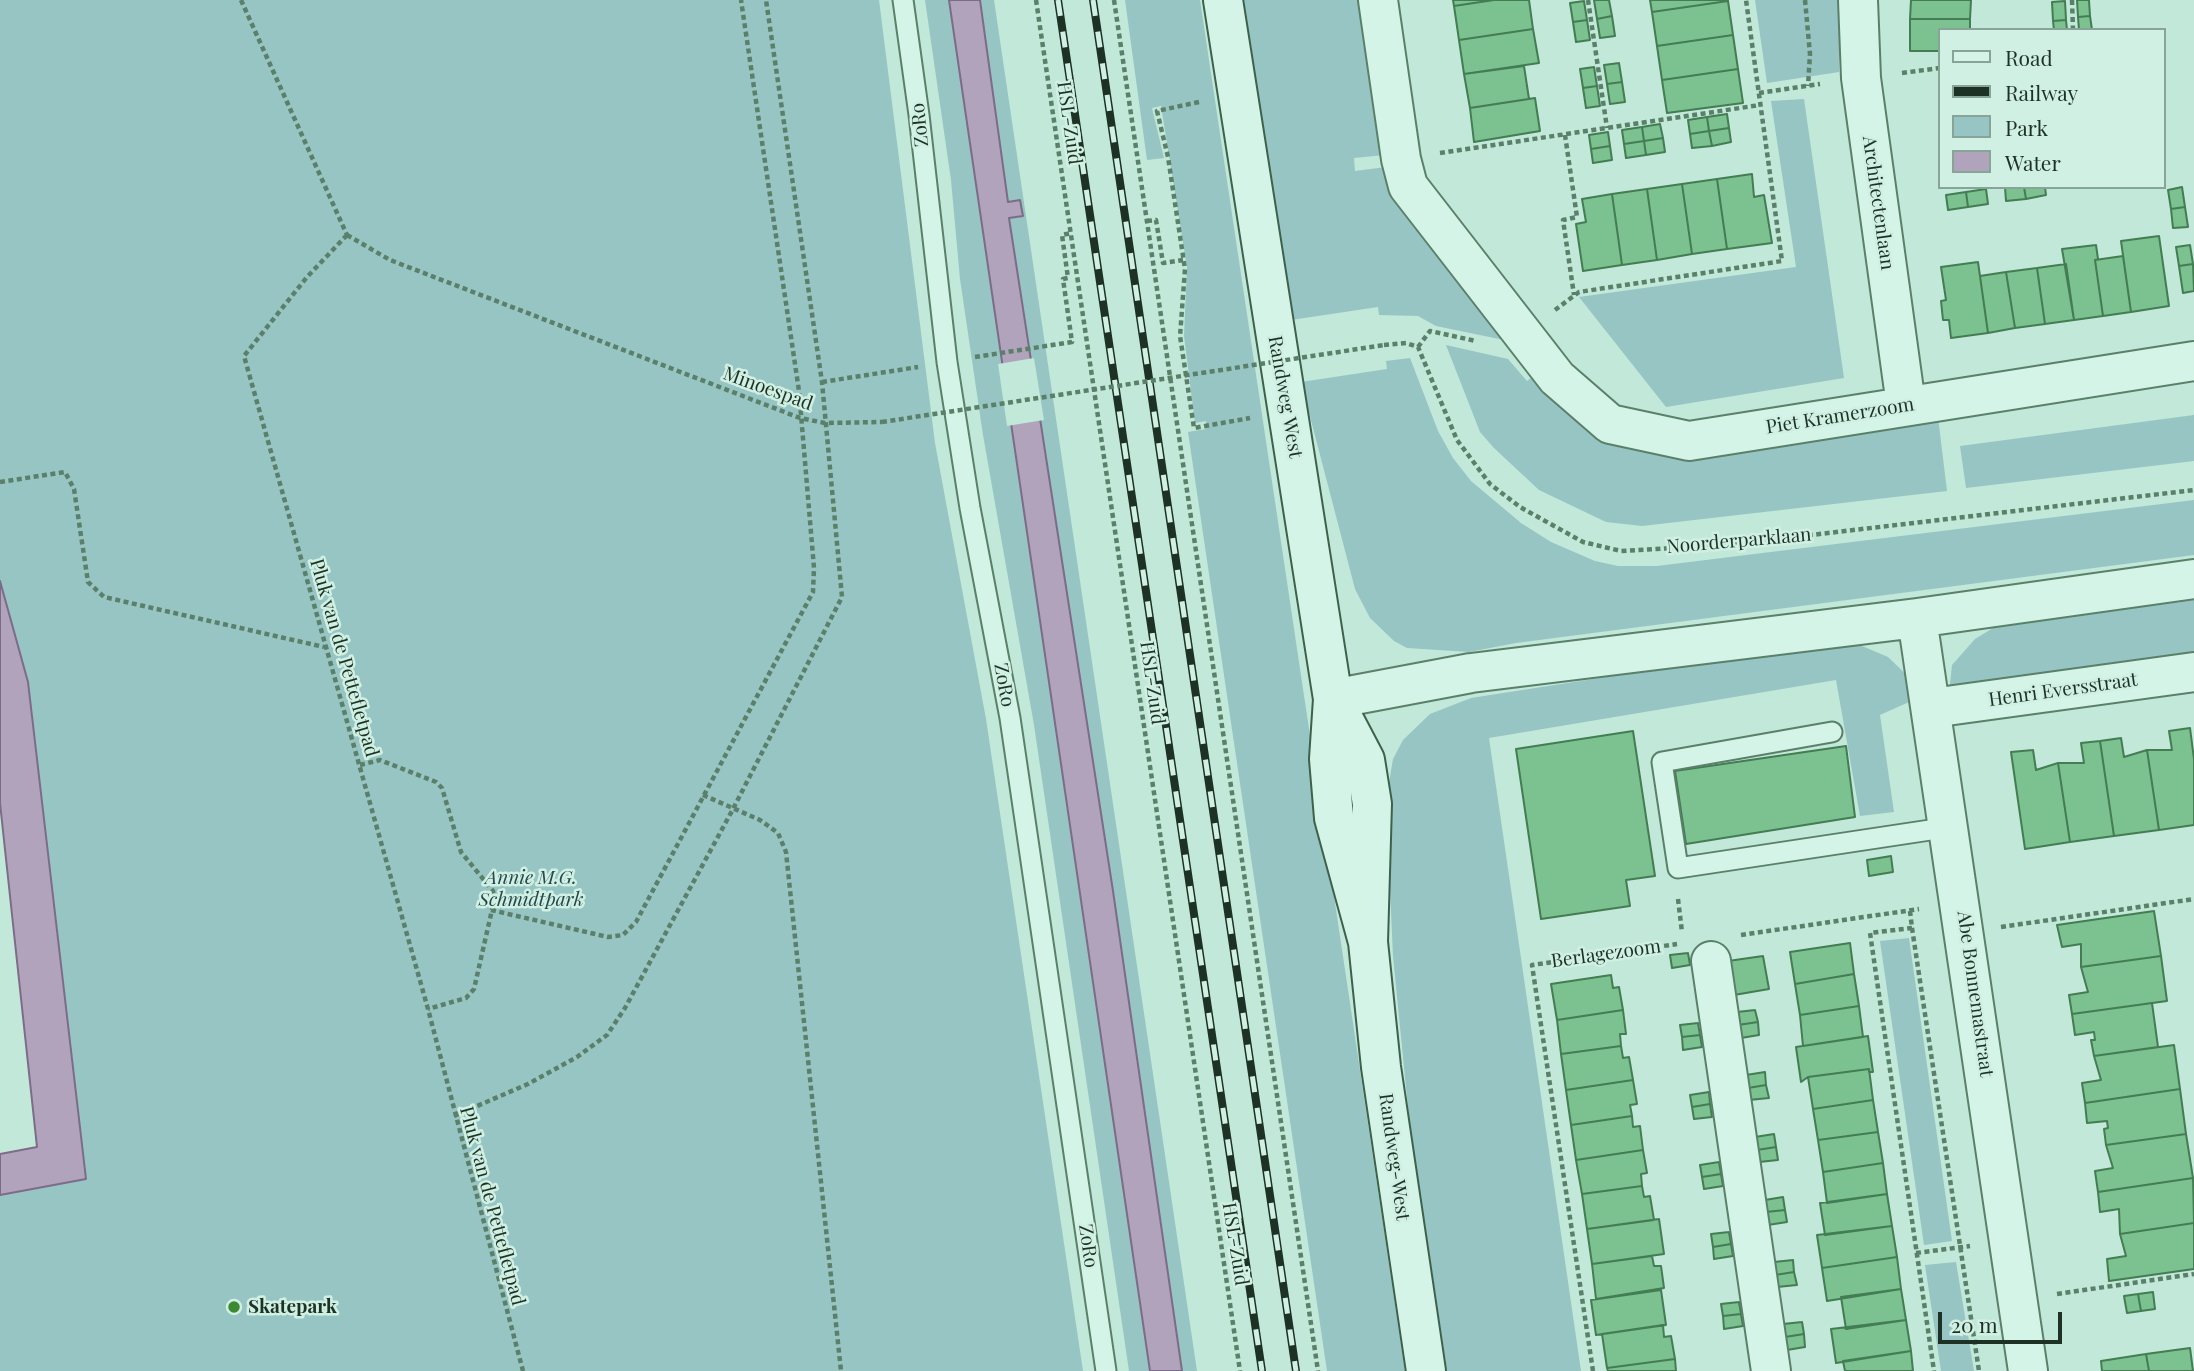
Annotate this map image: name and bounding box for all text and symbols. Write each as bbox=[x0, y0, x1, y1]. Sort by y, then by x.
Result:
legend bbox=[1938, 28, 2166, 189]
text: Road bbox=[2005, 43, 2053, 71]
text: Railway bbox=[2005, 78, 2078, 106]
street label: HSL-Zuid bbox=[1052, 80, 1086, 166]
street label: ZoRo bbox=[906, 102, 934, 148]
text: Park bbox=[2005, 113, 2048, 141]
street label: Architectenlaan bbox=[1857, 135, 1899, 271]
text: Water bbox=[2005, 148, 2061, 176]
street label: Randweg West bbox=[1263, 334, 1307, 460]
street label: Minoespad bbox=[720, 362, 816, 416]
street label: Piet Kramerzoom bbox=[1764, 393, 1916, 439]
street label: Noorderparklaan bbox=[1666, 523, 1812, 559]
street label: Pluk van de Pettefletpad bbox=[305, 556, 383, 760]
street label: HSL-Zuid bbox=[1135, 640, 1169, 726]
street label: ZoRo bbox=[989, 661, 1019, 709]
street label: Henri Eversstraat bbox=[1987, 668, 2139, 712]
park label: Annie M.G. Schmidtpark bbox=[479, 867, 583, 911]
street label: Abe Bonnemastraat bbox=[1952, 910, 1998, 1078]
street label: Berlagezoom bbox=[1550, 935, 1662, 973]
street label: Randweg-West bbox=[1374, 1092, 1414, 1222]
street label: Pluk van de Pettefletpad bbox=[454, 1104, 530, 1308]
street label: HSL-Zuid bbox=[1217, 1201, 1253, 1287]
street label: ZoRo bbox=[1074, 1223, 1102, 1269]
place label: Skatepark bbox=[248, 1296, 337, 1318]
scale bar bbox=[1942, 1298, 2066, 1342]
marker: Skatepark bbox=[226, 1299, 242, 1315]
text: 20 m bbox=[1951, 1310, 1998, 1338]

